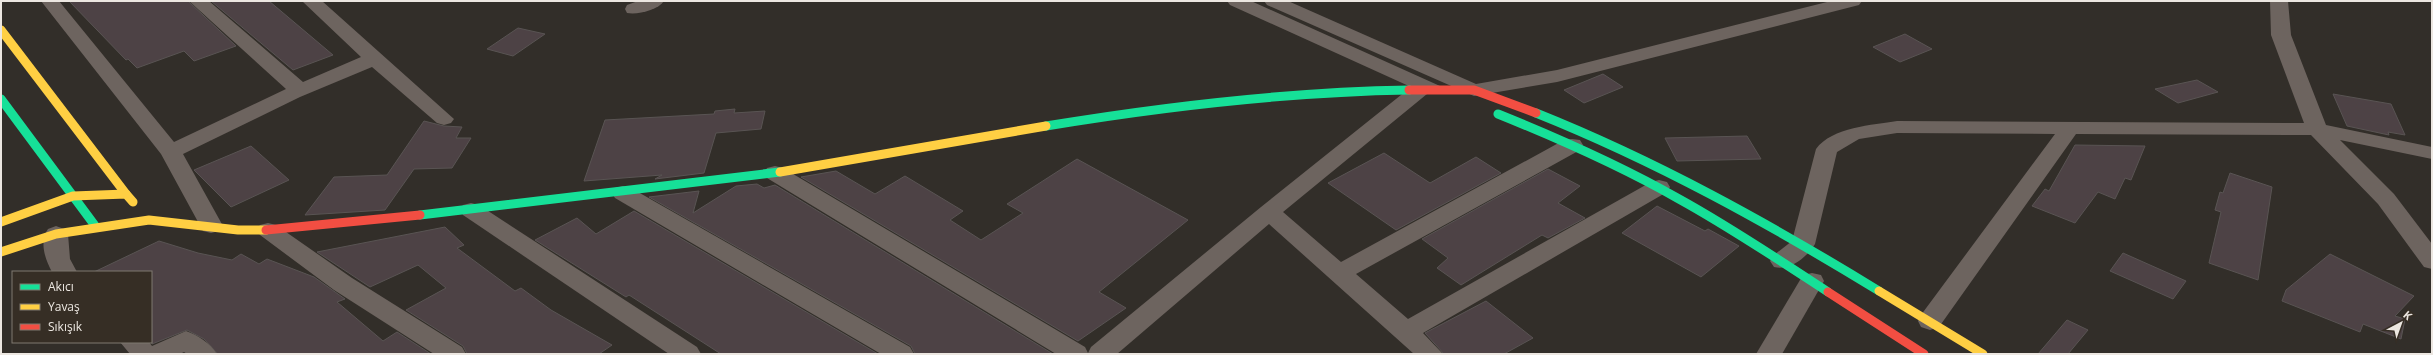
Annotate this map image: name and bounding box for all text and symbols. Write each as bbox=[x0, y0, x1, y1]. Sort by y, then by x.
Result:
legend bbox=[12, 271, 152, 343]
text: Akıcı bbox=[48, 278, 74, 295]
text: Yavaş bbox=[48, 298, 80, 315]
north arrow bbox=[2381, 303, 2421, 343]
text: K bbox=[2400, 307, 2416, 324]
text: Sıkışık bbox=[48, 318, 83, 335]

